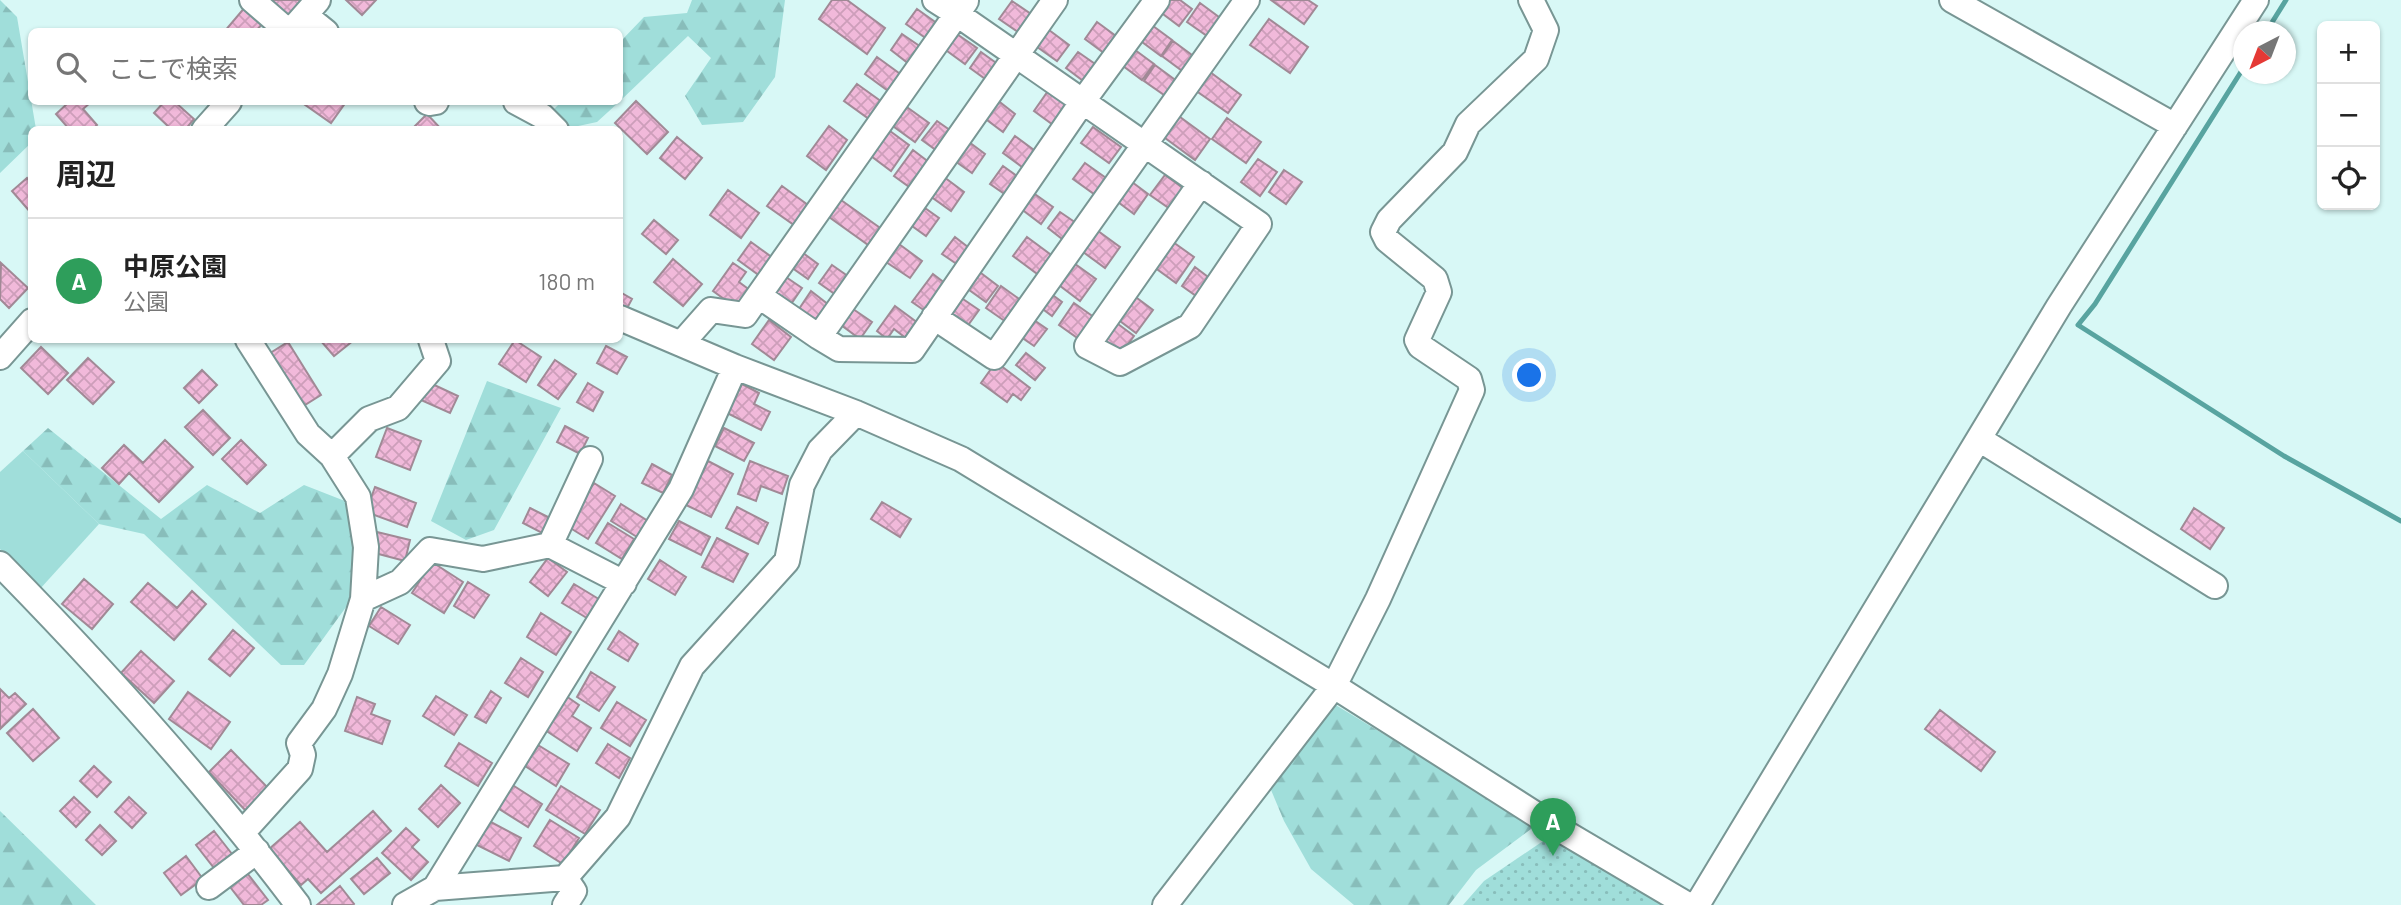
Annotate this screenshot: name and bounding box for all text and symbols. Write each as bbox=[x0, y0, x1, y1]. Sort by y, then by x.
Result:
north arrow bbox=[2233, 21, 2296, 84]
map controls bbox=[2317, 21, 2380, 210]
button: + bbox=[2317, 21, 2380, 84]
search box bbox=[28, 28, 623, 105]
icon: search bbox=[52, 48, 90, 86]
text: ここで検索 bbox=[108, 52, 238, 83]
button: − bbox=[2317, 84, 2380, 147]
button: locate bbox=[2317, 147, 2380, 210]
text: 周辺 bbox=[56, 155, 116, 191]
text: 中原公園 bbox=[123, 250, 227, 281]
text: A bbox=[71, 267, 87, 295]
text: 180 m bbox=[538, 267, 595, 295]
text: 公園 bbox=[123, 287, 169, 315]
your location bbox=[1512, 358, 1546, 392]
pin: A bbox=[1530, 798, 1576, 856]

